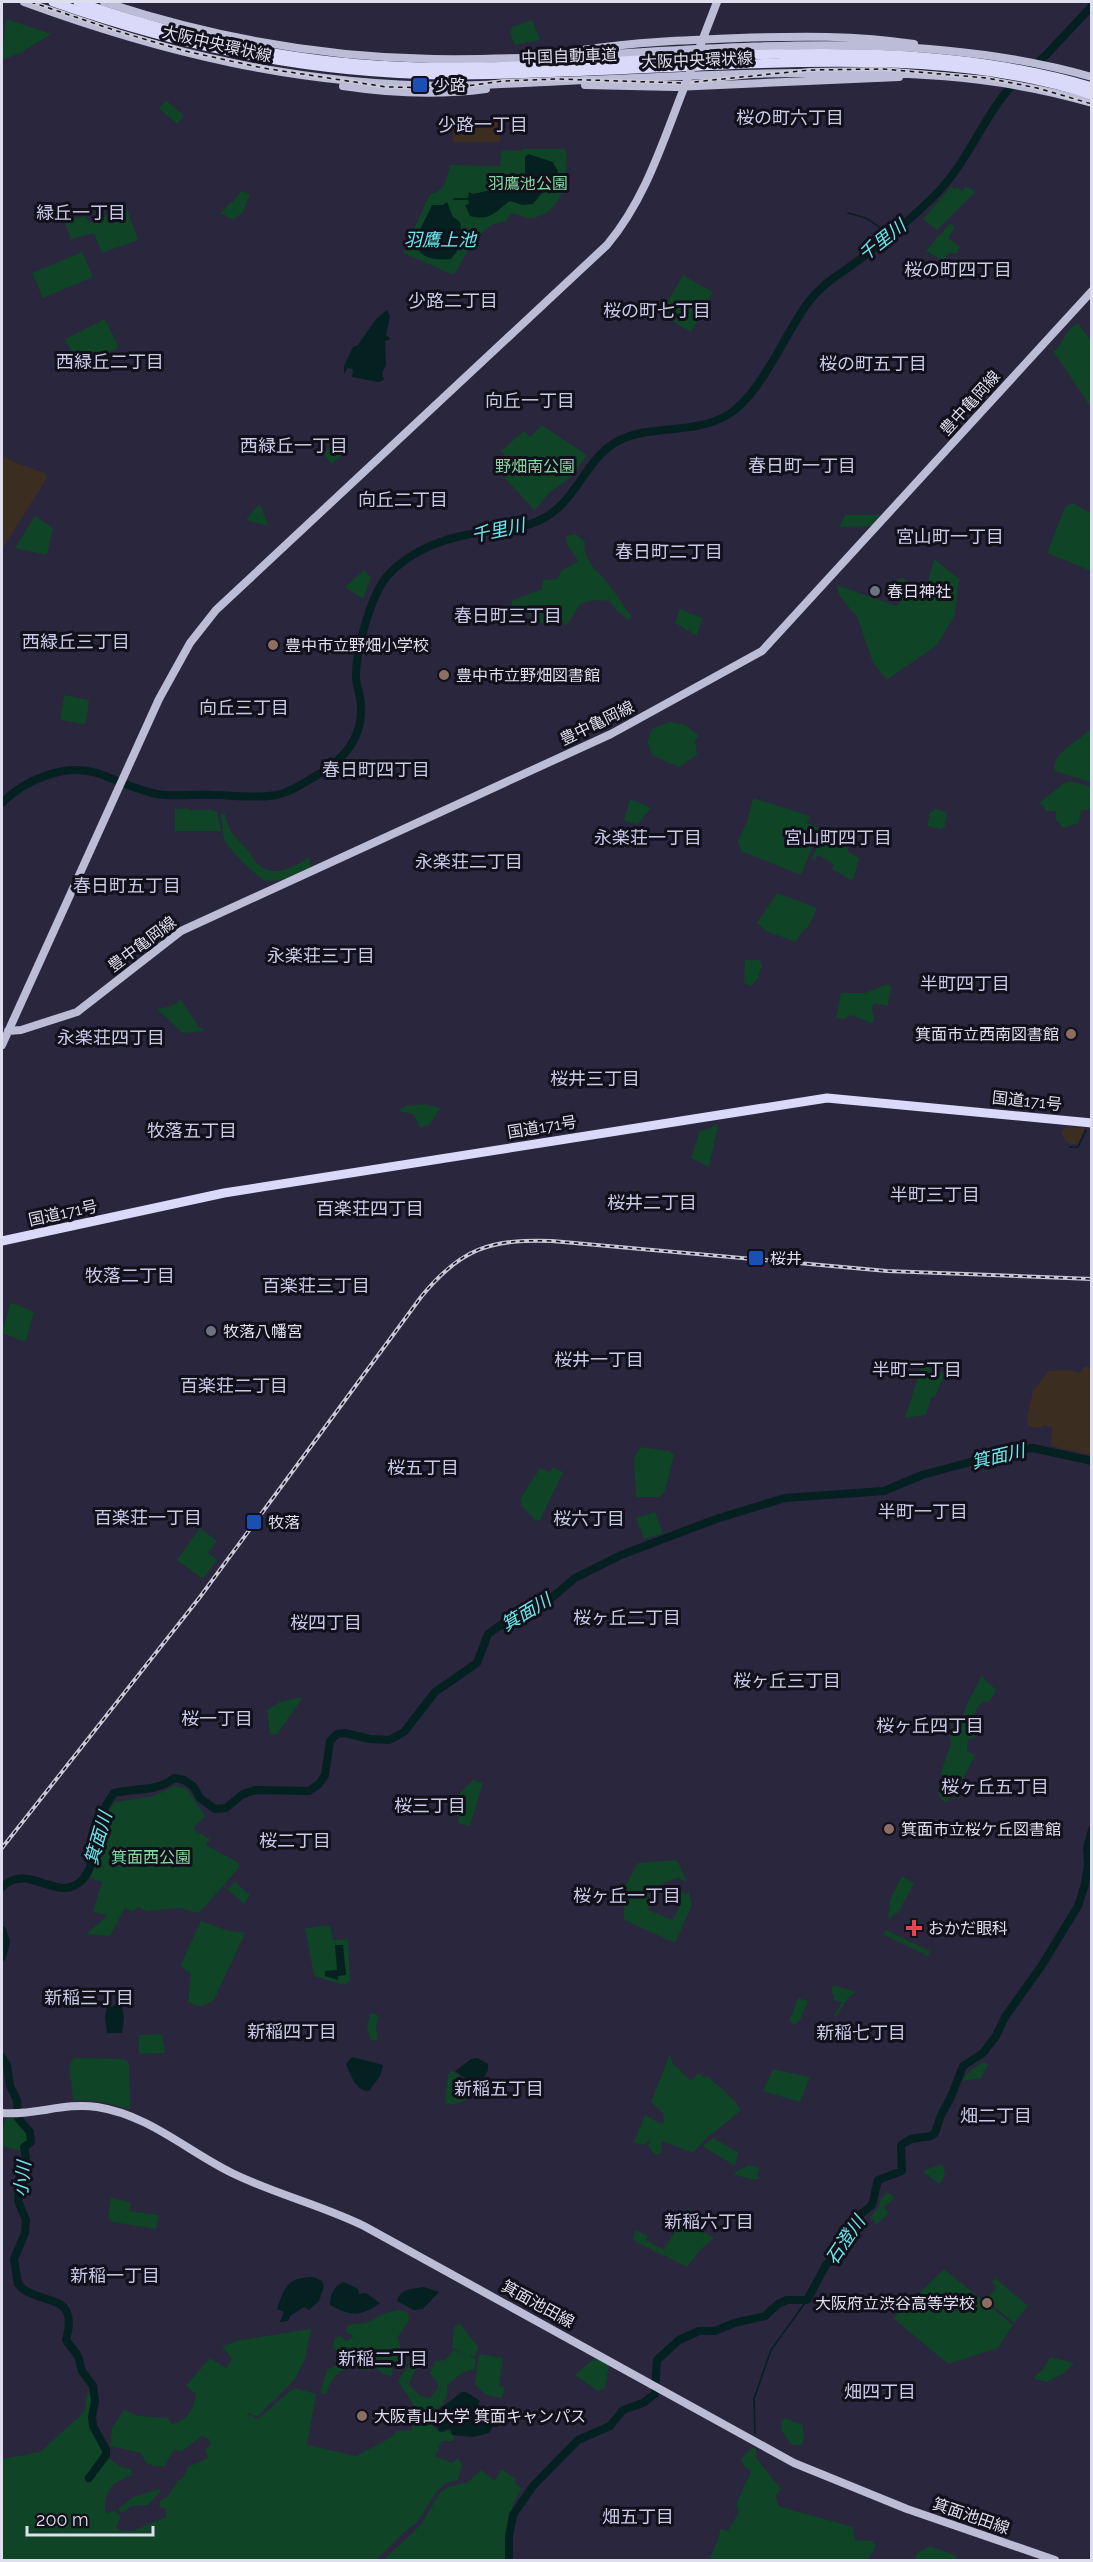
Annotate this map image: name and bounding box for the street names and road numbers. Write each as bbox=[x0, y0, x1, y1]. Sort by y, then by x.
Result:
street label: 大阪中央環状線 bbox=[160, 22, 274, 66]
street label: 中国自動車道 bbox=[521, 45, 617, 67]
street label: 大阪中央環状線 bbox=[641, 49, 753, 71]
street label: 豊中亀岡線 bbox=[936, 367, 1004, 439]
street label: 豊中亀岡線 bbox=[557, 697, 637, 749]
street label: 豊中亀岡線 bbox=[104, 912, 180, 976]
street label: 国道171号 bbox=[991, 1088, 1063, 1114]
street label: 国道171号 bbox=[506, 1112, 578, 1142]
street label: 国道171号 bbox=[27, 1196, 99, 1230]
street label: 箕面池田線 bbox=[498, 2276, 578, 2332]
street label: 箕面池田線 bbox=[930, 2494, 1012, 2538]

